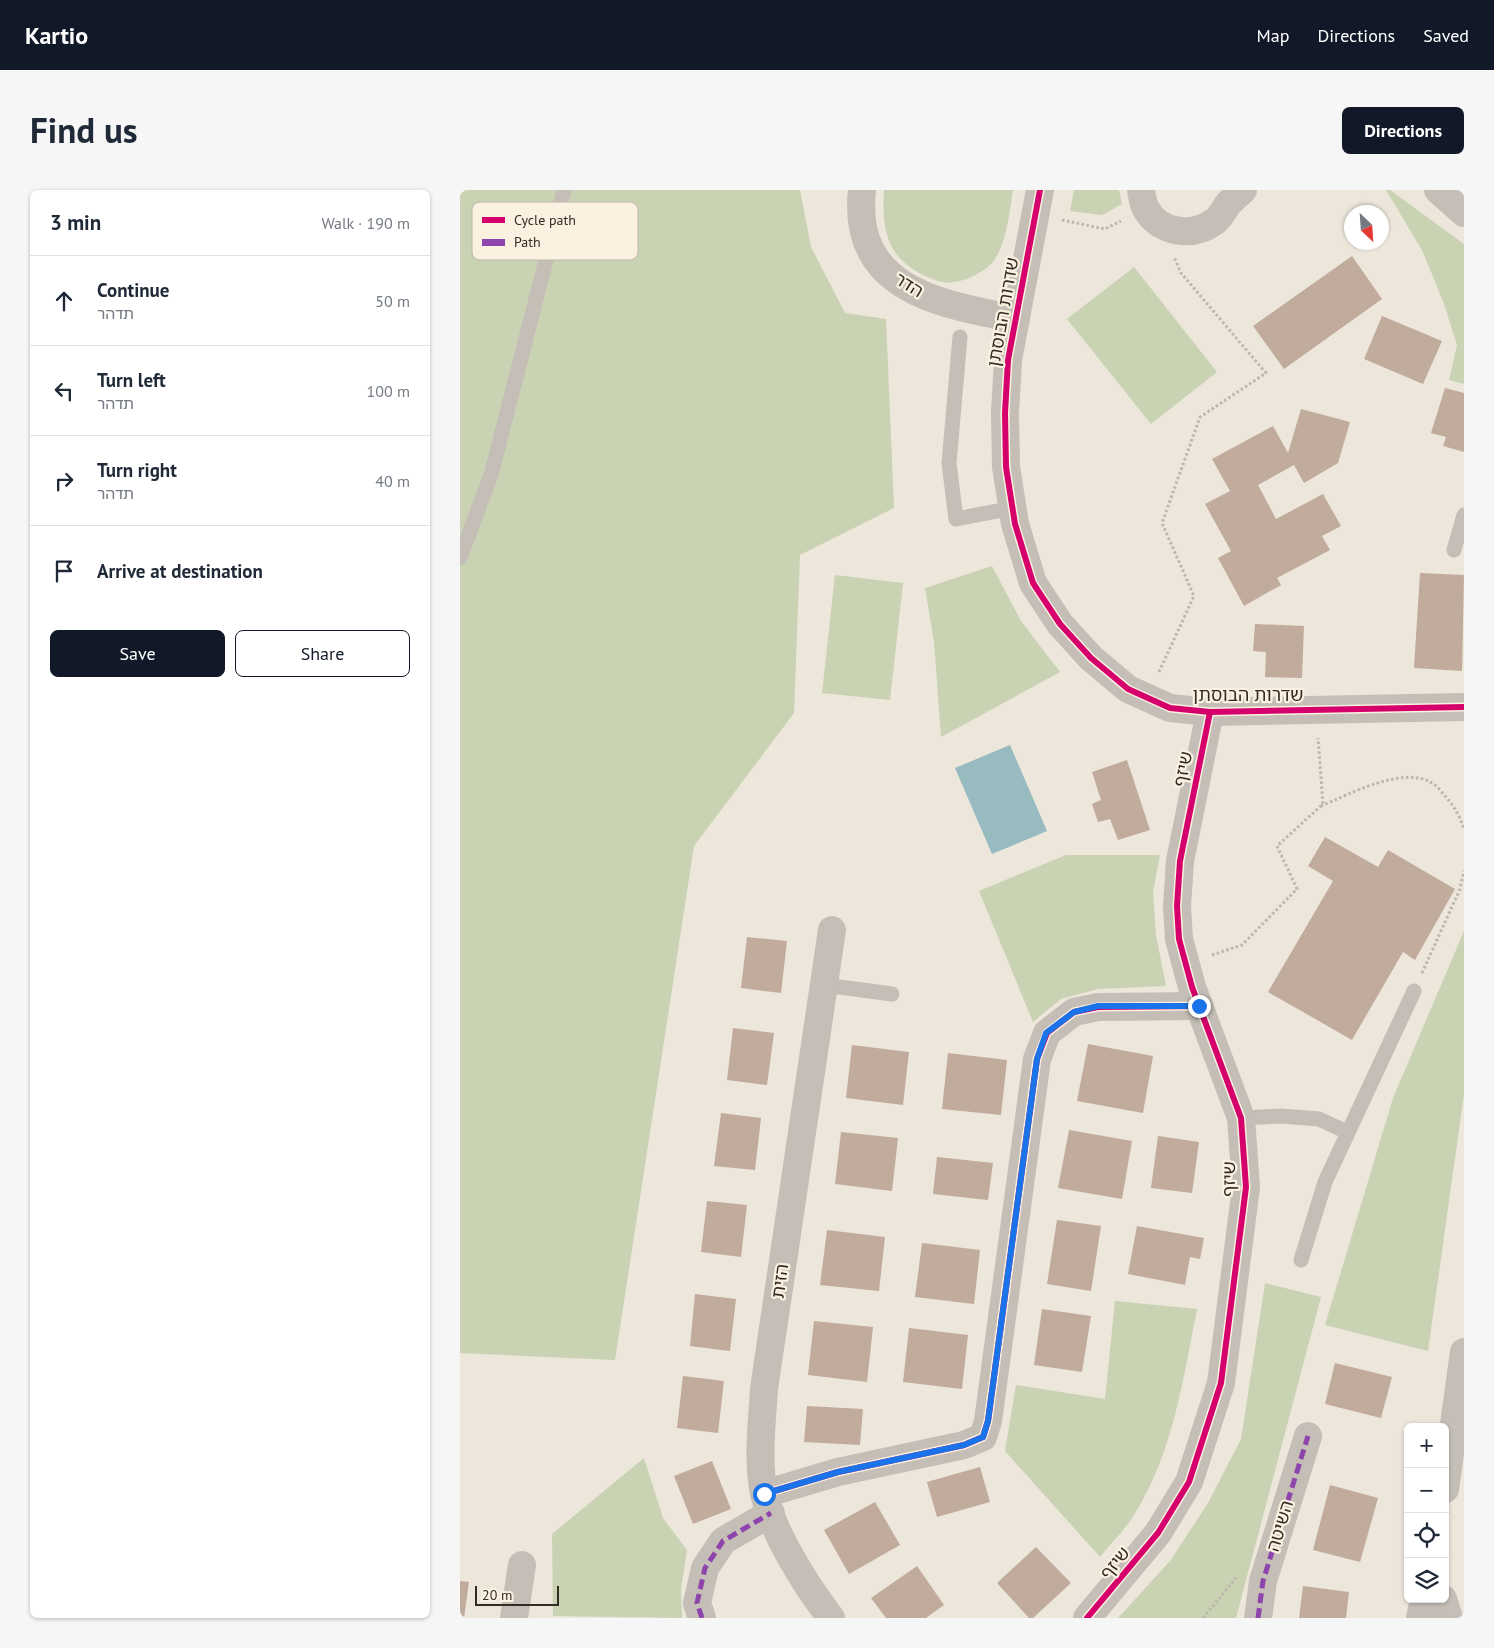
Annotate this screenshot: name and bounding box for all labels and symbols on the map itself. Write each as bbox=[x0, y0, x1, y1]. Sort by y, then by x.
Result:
legend bbox=[472, 202, 638, 260]
north arrow bbox=[1344, 205, 1389, 250]
text: Cycle path bbox=[514, 211, 576, 229]
text: Path bbox=[514, 233, 541, 251]
street label: שדרות הבוסתן bbox=[982, 255, 1023, 369]
street label: הדר bbox=[891, 267, 928, 302]
street label: שדרות הבוסתן bbox=[1193, 683, 1303, 706]
street label: שיזף bbox=[1168, 749, 1197, 789]
route end bbox=[1188, 995, 1211, 1018]
street label: שיזף bbox=[1217, 1161, 1240, 1197]
street label: הזית bbox=[766, 1262, 793, 1300]
route start bbox=[753, 1483, 776, 1506]
street label: השיטה bbox=[1261, 1497, 1298, 1554]
street label: שיזף bbox=[1094, 1542, 1135, 1584]
scale bar bbox=[475, 1583, 559, 1606]

